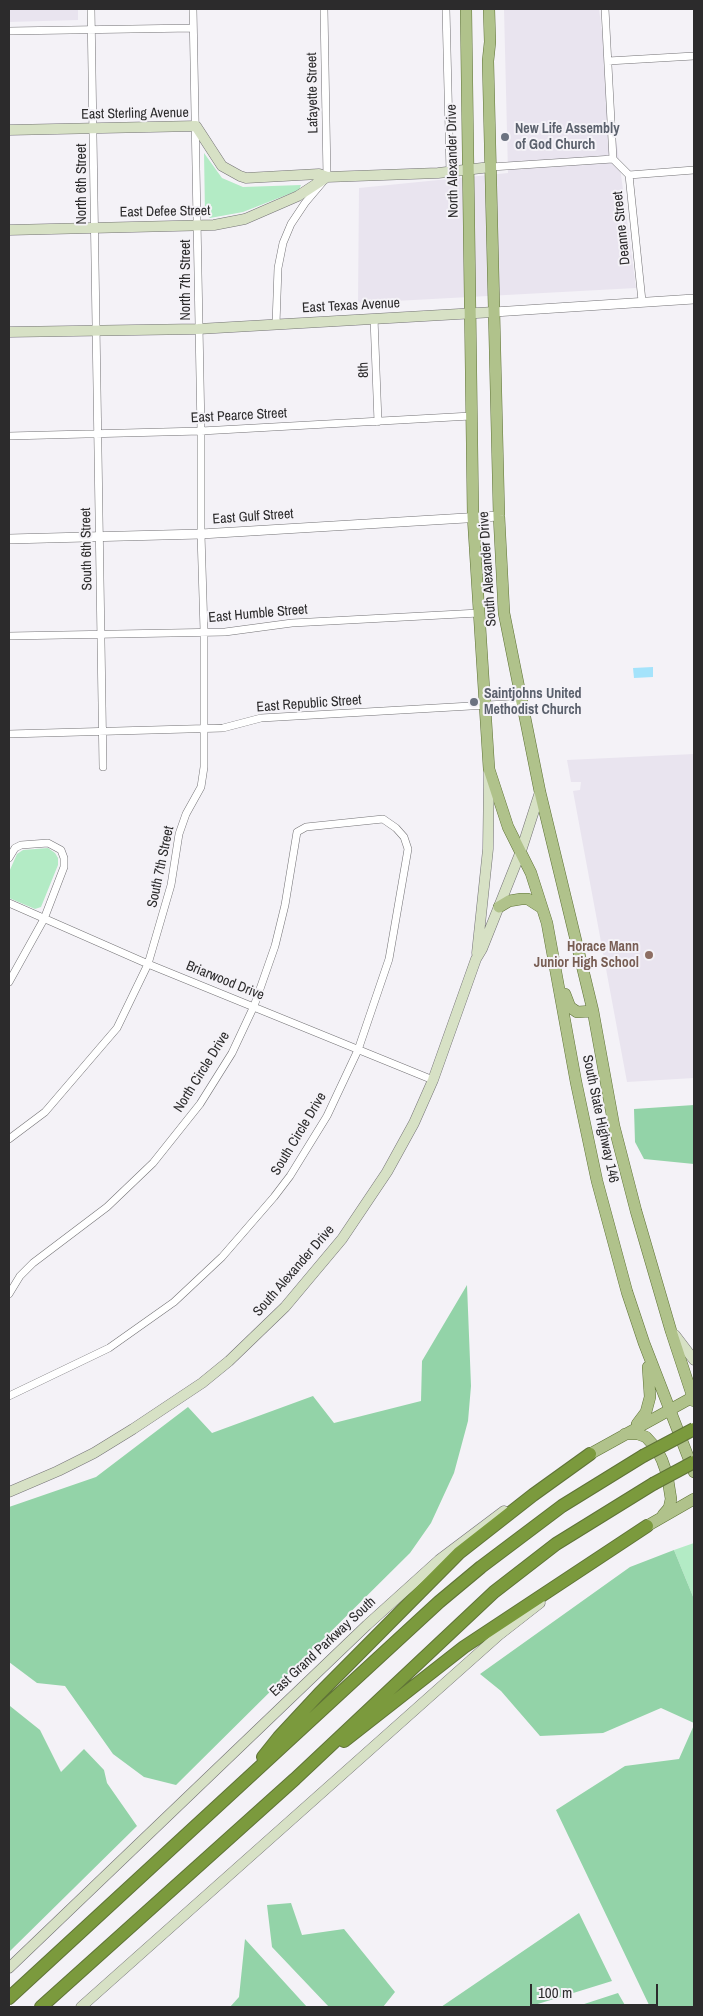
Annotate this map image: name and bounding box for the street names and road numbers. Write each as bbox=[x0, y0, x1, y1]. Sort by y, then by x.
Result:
street label: Lafayette Street bbox=[304, 52, 322, 134]
street label: North Alexander Drive bbox=[444, 104, 462, 218]
street label: East Sterling Avenue bbox=[81, 105, 189, 123]
street label: North 6th Street bbox=[74, 143, 90, 225]
street label: Deanne Street bbox=[610, 190, 634, 266]
street label: East Defee Street bbox=[120, 203, 210, 221]
street label: North 7th Street bbox=[178, 239, 194, 321]
street label: East Texas Avenue bbox=[302, 295, 400, 317]
street label: 8th bbox=[355, 362, 373, 378]
street label: East Pearce Street bbox=[190, 405, 288, 427]
street label: East Gulf Street bbox=[212, 506, 294, 528]
street label: South 6th Street bbox=[78, 507, 96, 591]
street label: South Alexander Drive bbox=[476, 511, 500, 627]
street label: East Humble Street bbox=[208, 601, 308, 627]
street label: East Republic Street bbox=[256, 692, 362, 716]
street label: South 7th Street bbox=[144, 825, 178, 909]
street label: Briarwood Drive bbox=[183, 958, 267, 1004]
street label: North Circle Drive bbox=[171, 1029, 233, 1115]
street label: South State Highway 146 bbox=[578, 1054, 622, 1184]
street label: South Circle Drive bbox=[268, 1089, 330, 1179]
street label: South Alexander Drive bbox=[250, 1222, 338, 1320]
street label: East Grand Parkway South bbox=[267, 1594, 379, 1700]

